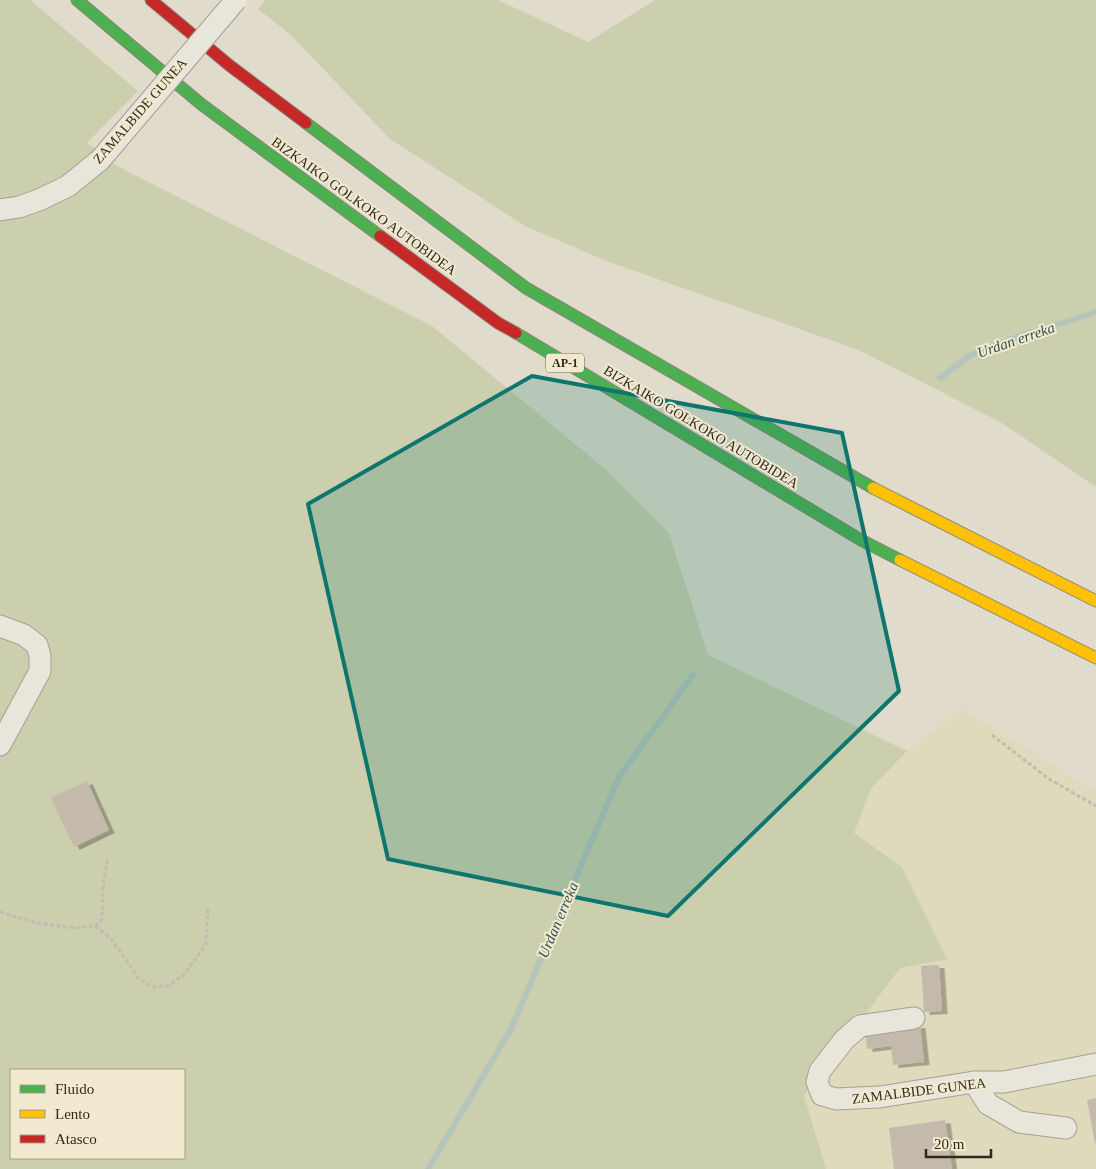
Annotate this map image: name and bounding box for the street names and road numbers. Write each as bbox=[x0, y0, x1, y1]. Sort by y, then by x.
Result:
street label: ZAMALBIDE GUNEA bbox=[90, 54, 191, 167]
street label: BIZKAIKO GOLKOKO AUTOBIDEA bbox=[269, 134, 460, 279]
road number: AP-1 bbox=[546, 353, 584, 372]
street label: BIZKAIKO GOLKOKO AUTOBIDEA bbox=[601, 363, 802, 492]
street label: ZAMALBIDE GUNEA bbox=[851, 1075, 988, 1107]

